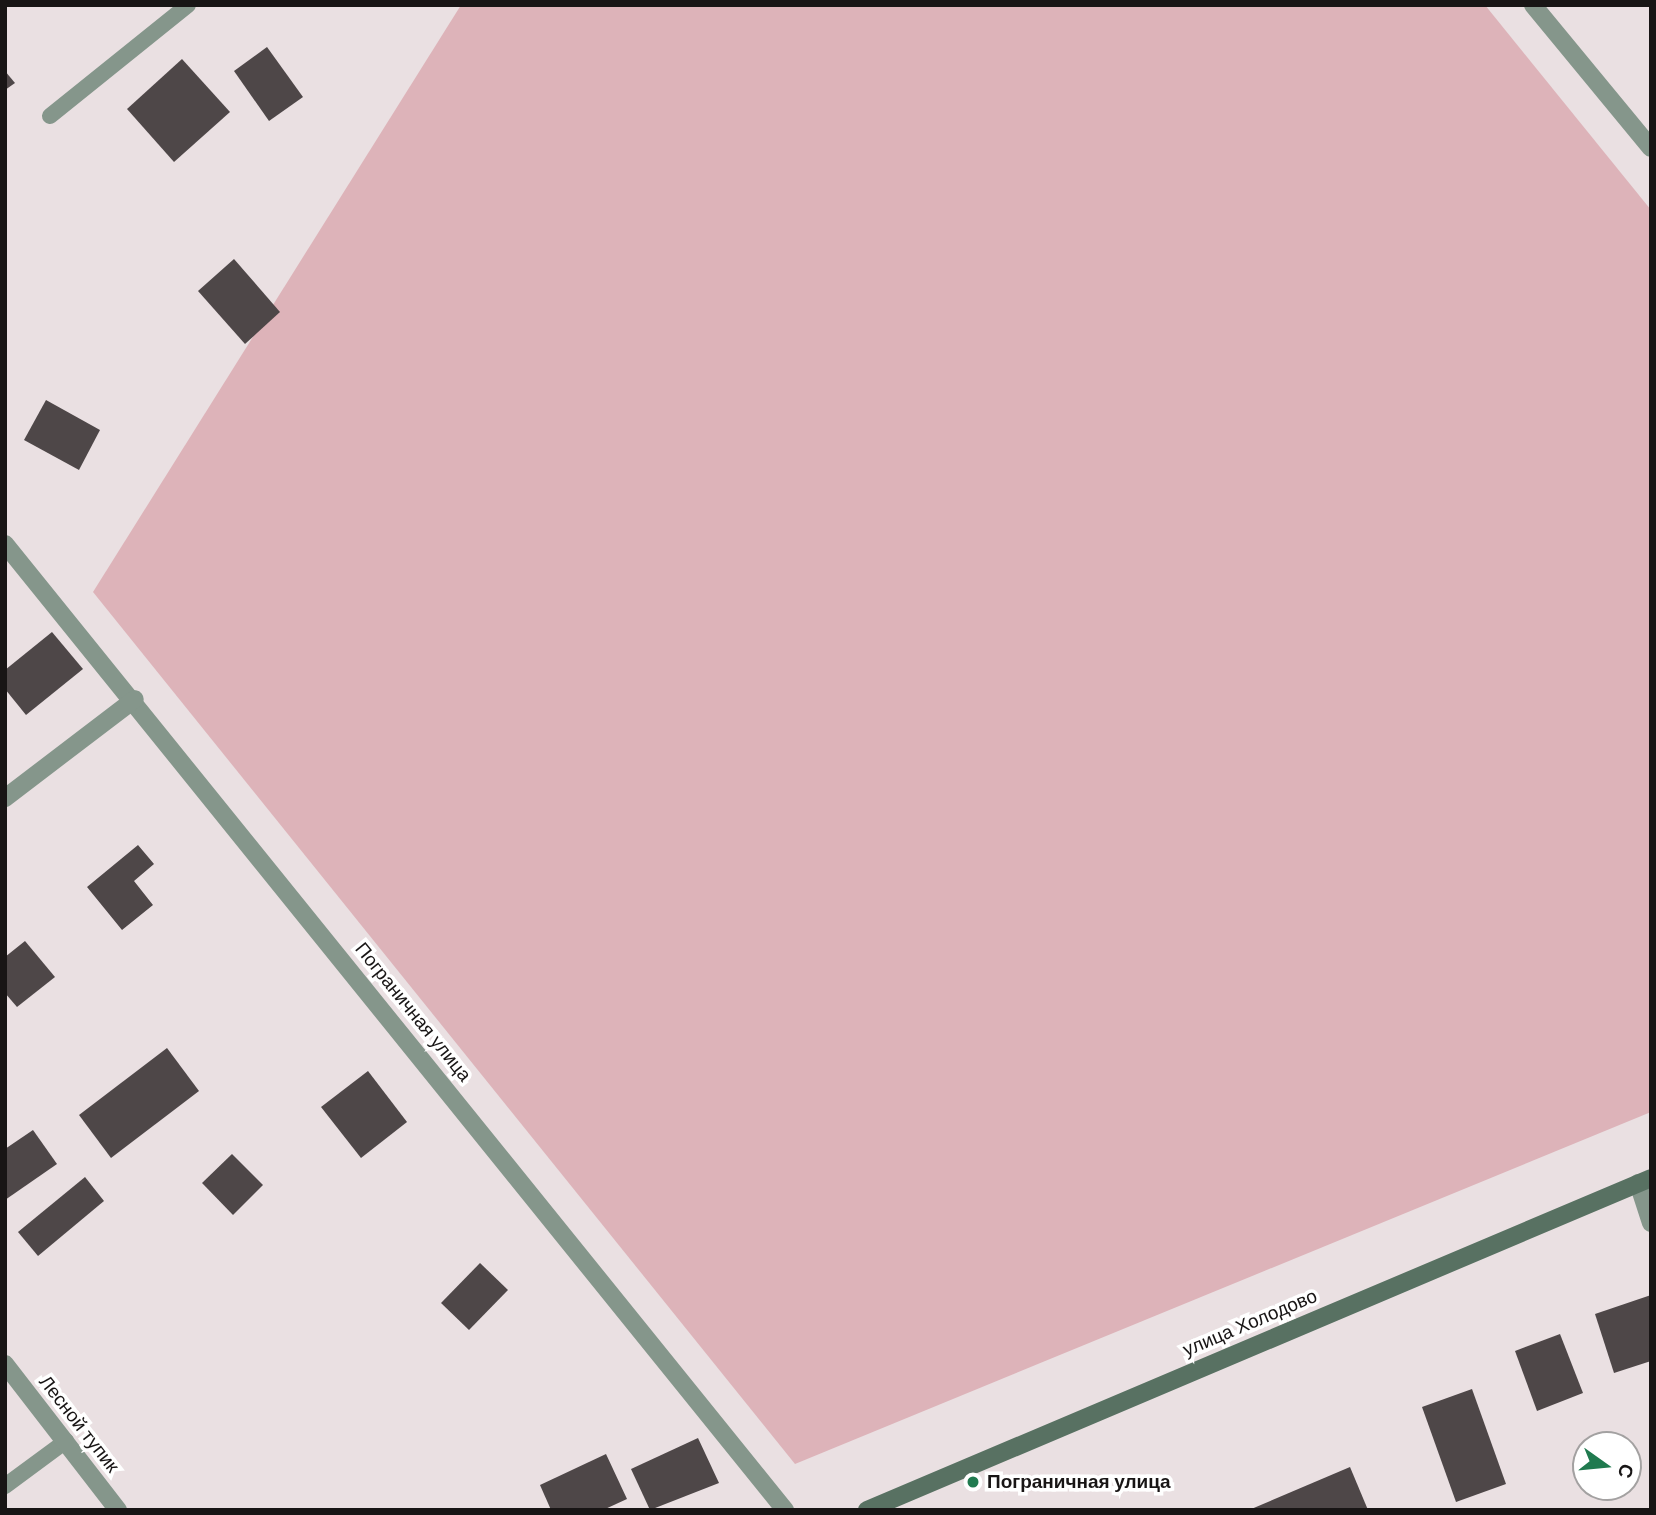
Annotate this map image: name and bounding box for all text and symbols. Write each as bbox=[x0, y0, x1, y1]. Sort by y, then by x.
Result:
street label: Пограничная улица bbox=[350, 938, 476, 1086]
street label: улица Холодово bbox=[1180, 1284, 1320, 1362]
street label: Лесной тупик bbox=[34, 1371, 124, 1477]
north arrow bbox=[1572, 1431, 1642, 1501]
text: С bbox=[1612, 1461, 1640, 1481]
place label: Пограничная улица bbox=[987, 1471, 1171, 1493]
marker: Пограничная улица bbox=[965, 1474, 981, 1490]

